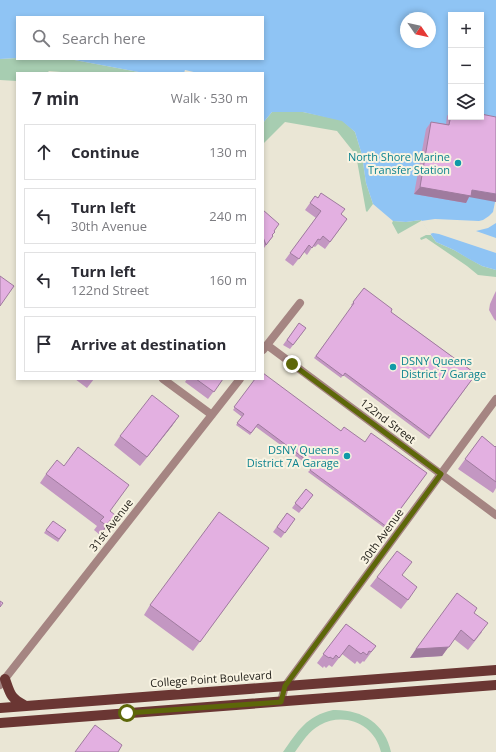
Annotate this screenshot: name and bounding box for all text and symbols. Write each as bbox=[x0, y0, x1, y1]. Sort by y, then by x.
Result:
north arrow bbox=[400, 12, 436, 48]
map controls bbox=[448, 12, 484, 120]
button: + bbox=[448, 12, 484, 48]
search box bbox=[16, 16, 264, 60]
icon: search bbox=[30, 27, 52, 49]
text: Search here bbox=[62, 28, 146, 48]
button: − bbox=[448, 48, 484, 84]
button: layers bbox=[448, 84, 484, 120]
text: 7 min bbox=[32, 87, 79, 110]
text: Walk · 530 m bbox=[171, 89, 248, 107]
icon: ahead bbox=[33, 141, 55, 163]
text: Continue bbox=[71, 142, 139, 162]
text: 130 m bbox=[209, 143, 247, 161]
place label: North Shore Marine Transfer Station bbox=[348, 149, 450, 177]
marker: North Shore Marine Transfer Station bbox=[453, 158, 463, 168]
text: Turn left bbox=[71, 197, 136, 217]
icon: left bbox=[33, 205, 55, 227]
text: 240 m bbox=[209, 207, 247, 225]
text: 30th Avenue bbox=[71, 217, 147, 235]
text: Turn left bbox=[71, 261, 136, 281]
icon: left bbox=[33, 269, 55, 291]
text: 160 m bbox=[209, 271, 247, 289]
text: 122nd Street bbox=[71, 281, 149, 299]
icon: arrive bbox=[33, 333, 55, 355]
text: Arrive at destination bbox=[71, 334, 226, 354]
place label: DSNY Queens District 7 Garage bbox=[401, 353, 486, 381]
route end bbox=[283, 355, 301, 373]
marker: DSNY Queens District 7 Garage bbox=[388, 362, 398, 372]
street label: 122nd Street bbox=[357, 395, 419, 446]
place label: DSNY Queens District 7A Garage bbox=[247, 442, 339, 470]
marker: DSNY Queens District 7A Garage bbox=[342, 451, 352, 461]
street label: 31st Avenue bbox=[85, 495, 136, 554]
street label: 30th Avenue bbox=[357, 505, 407, 566]
street label: College Point Boulevard bbox=[150, 667, 272, 690]
route start bbox=[118, 704, 136, 722]

